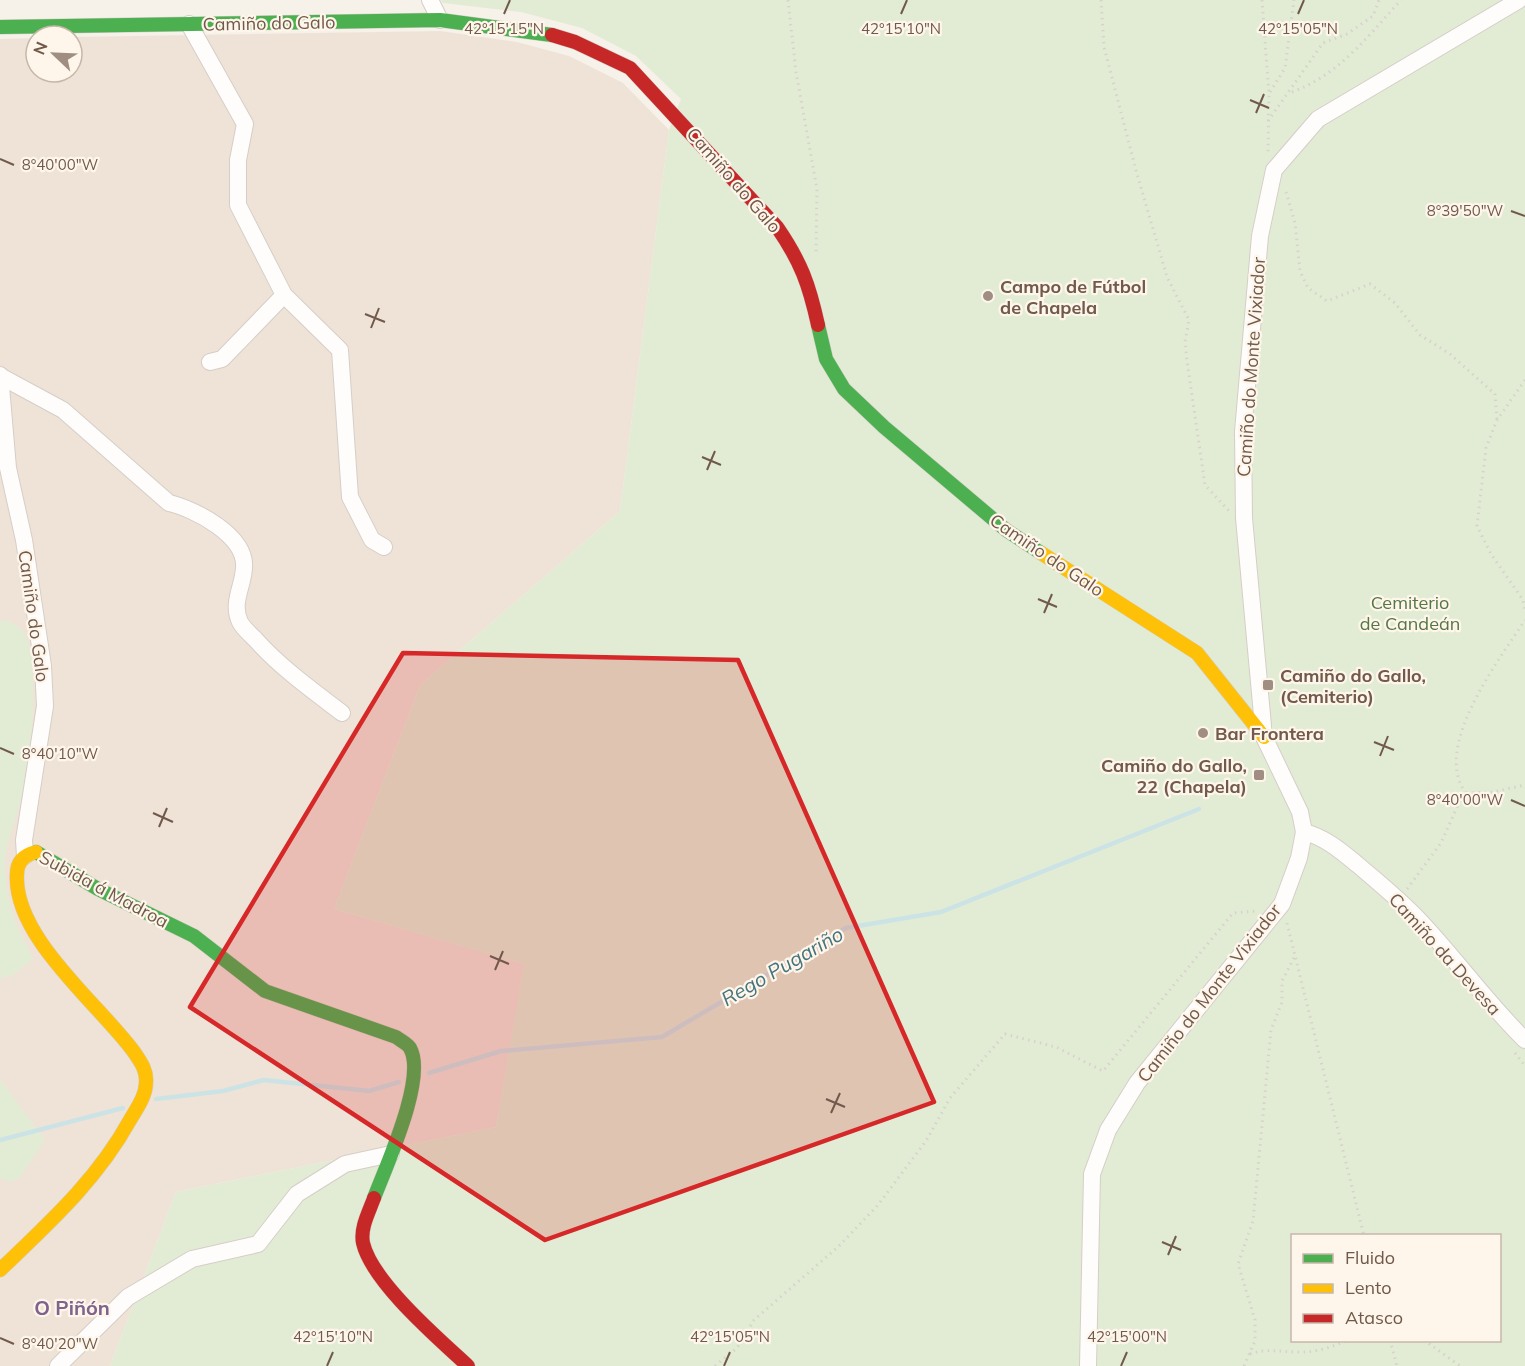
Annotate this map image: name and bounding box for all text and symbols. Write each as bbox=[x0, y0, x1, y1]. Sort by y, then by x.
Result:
street label: Camiño do Galo bbox=[202, 10, 336, 36]
text: 42°15'15"N bbox=[464, 19, 544, 38]
text: 42°15'10"N bbox=[861, 19, 941, 38]
text: 42°15'05"N bbox=[1258, 19, 1338, 38]
north arrow bbox=[24, 24, 84, 84]
text: N bbox=[29, 39, 52, 58]
street label: Camiño do Galo bbox=[682, 122, 786, 238]
text: 8°40'00"W bbox=[22, 155, 99, 174]
text: 8°39'50"W bbox=[1427, 201, 1504, 220]
street label: Camiño do Monte Vixiador bbox=[1232, 256, 1270, 478]
place label: Campo de Fútbol de Chapela bbox=[1000, 275, 1146, 319]
marker: Campo de Fútbol de Chapela bbox=[981, 289, 995, 303]
street label: Camiño do Galo bbox=[986, 508, 1108, 602]
street label: Camiño do Galo bbox=[13, 549, 55, 683]
park label: Cemiterio de Candeán bbox=[1360, 591, 1460, 635]
place label: Camiño do Gallo, (Cemiterio) bbox=[1280, 664, 1426, 708]
marker: Camiño do Gallo, (Cemiterio) bbox=[1261, 678, 1275, 692]
place label: Bar Frontera bbox=[1215, 722, 1324, 745]
marker: Bar Frontera bbox=[1196, 726, 1210, 740]
text: 8°40'10"W bbox=[22, 744, 99, 763]
place label: Camiño do Gallo, 22 (Chapela) bbox=[1101, 754, 1247, 798]
marker: Camiño do Gallo, 22 (Chapela) bbox=[1252, 768, 1266, 782]
text: 8°40'00"W bbox=[1427, 790, 1504, 809]
street label: Subida á Madroa bbox=[35, 845, 173, 933]
street label: Camiño da Devesa bbox=[1384, 888, 1506, 1020]
street label: Camiño do Monte Vixiador bbox=[1132, 899, 1286, 1087]
water label: Rego Pugariño bbox=[716, 921, 848, 1011]
legend bbox=[1291, 1234, 1501, 1342]
text: Fluido bbox=[1345, 1246, 1395, 1269]
text: Lento bbox=[1345, 1276, 1392, 1299]
district label: O Piñón bbox=[34, 1295, 110, 1320]
text: Atasco bbox=[1345, 1306, 1403, 1329]
text: 42°15'10"N bbox=[293, 1327, 373, 1346]
text: 42°15'05"N bbox=[690, 1327, 770, 1346]
text: 42°15'00"N bbox=[1087, 1327, 1167, 1346]
text: 8°40'20"W bbox=[22, 1334, 99, 1353]

